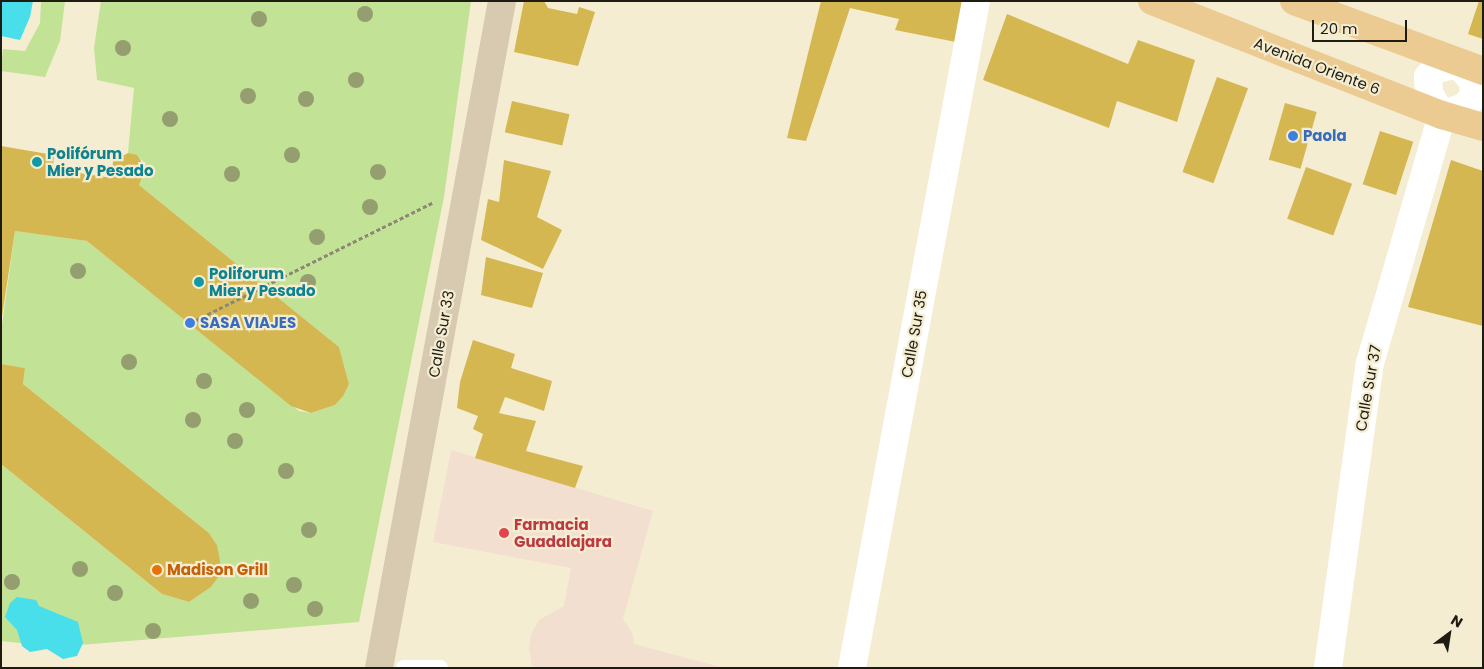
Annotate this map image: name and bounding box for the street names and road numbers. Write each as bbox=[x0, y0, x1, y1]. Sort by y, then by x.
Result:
street label: Avenida Oriente 6 bbox=[1251, 34, 1383, 98]
street label: Calle Sur 33 bbox=[424, 289, 458, 379]
street label: Calle Sur 35 bbox=[897, 289, 931, 379]
street label: Calle Sur 37 bbox=[1352, 343, 1384, 433]

